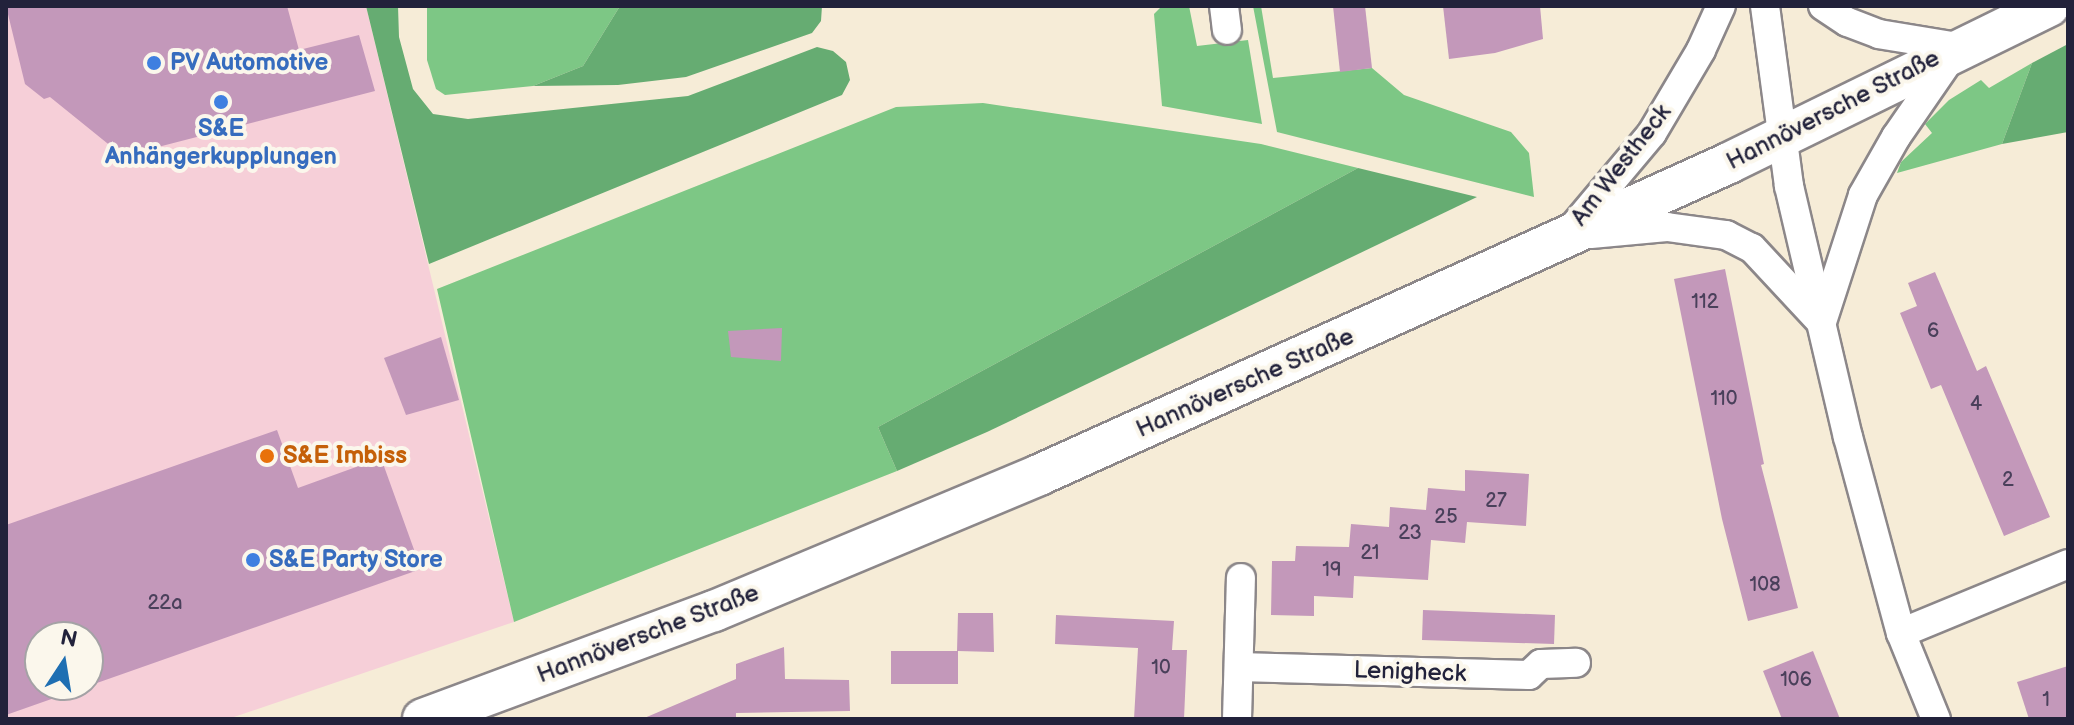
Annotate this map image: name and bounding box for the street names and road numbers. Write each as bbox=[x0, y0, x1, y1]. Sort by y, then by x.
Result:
street label: Hannöversche Straße bbox=[1721, 44, 1945, 176]
street label: Am Westheck bbox=[1564, 98, 1678, 232]
street label: Hannöversche Straße bbox=[1132, 322, 1358, 444]
street label: Hannöversche Straße bbox=[533, 578, 763, 690]
street label: Lenigheck bbox=[1353, 656, 1467, 688]

